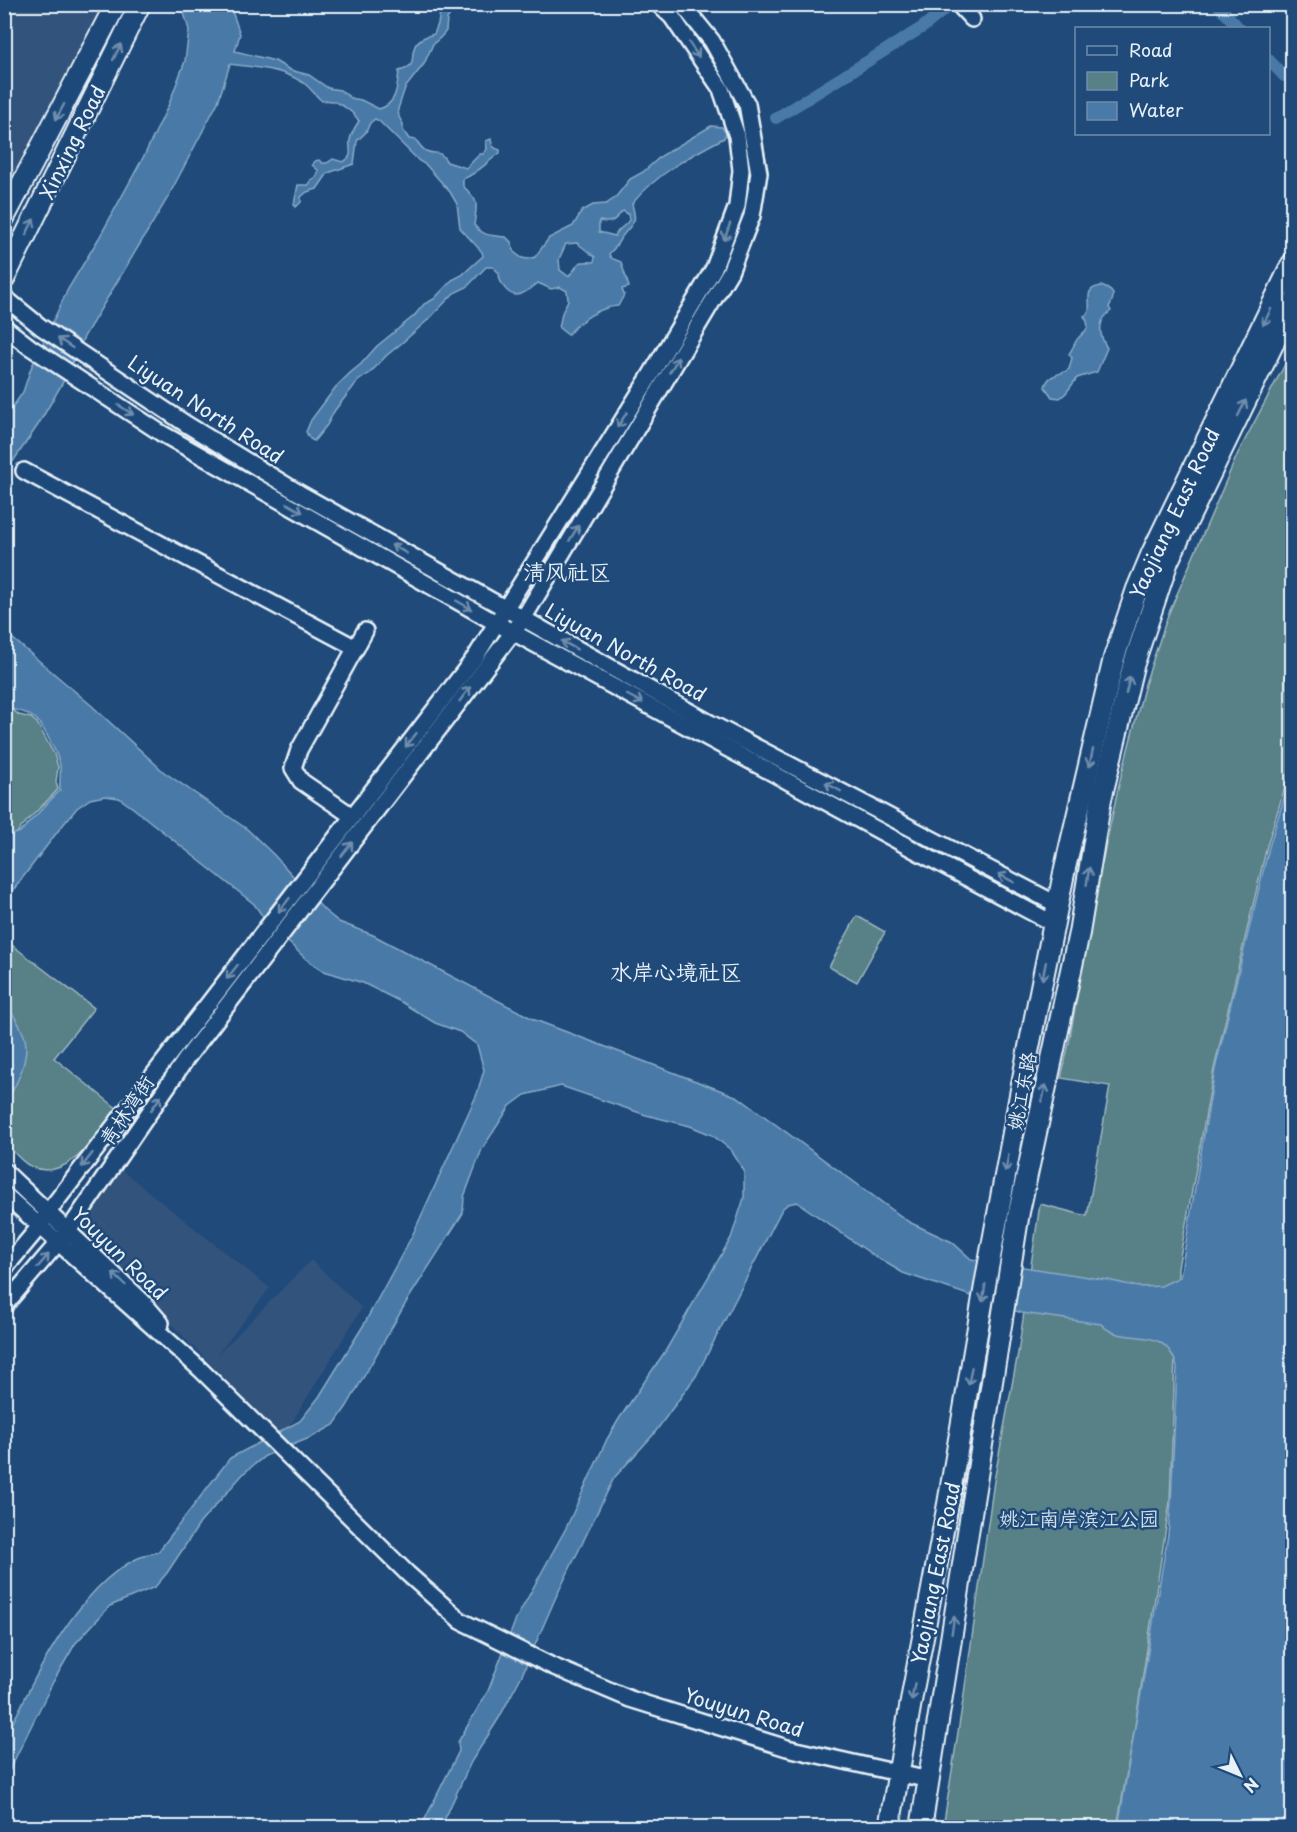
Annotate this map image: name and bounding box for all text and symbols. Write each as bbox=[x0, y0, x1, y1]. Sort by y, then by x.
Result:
legend bbox=[1075, 27, 1270, 135]
text: Road bbox=[1129, 36, 1173, 63]
one-way arrow bbox=[689, 41, 701, 58]
one-way arrow bbox=[111, 43, 123, 61]
text: Park bbox=[1129, 66, 1169, 93]
street label: Xinxing Road bbox=[31, 80, 113, 204]
text: Water bbox=[1129, 96, 1184, 123]
one-way arrow bbox=[54, 103, 66, 120]
one-way arrow bbox=[25, 218, 37, 236]
one-way arrow bbox=[721, 222, 732, 241]
one-way arrow bbox=[1261, 307, 1272, 325]
one-way arrow bbox=[57, 337, 73, 349]
street label: Liyuan North Road bbox=[122, 347, 290, 471]
one-way arrow bbox=[669, 357, 681, 374]
one-way arrow bbox=[1237, 400, 1249, 418]
one-way arrow bbox=[117, 404, 134, 416]
one-way arrow bbox=[616, 411, 628, 428]
street label: Yaojiang East Road bbox=[1121, 423, 1227, 603]
one-way arrow bbox=[286, 503, 303, 515]
one-way arrow bbox=[569, 525, 581, 542]
one-way arrow bbox=[391, 543, 408, 555]
district label: 清风社区 bbox=[523, 554, 611, 587]
street label: Liyuan North Road bbox=[540, 595, 712, 709]
one-way arrow bbox=[455, 599, 472, 611]
one-way arrow bbox=[561, 639, 579, 650]
one-way arrow bbox=[1123, 676, 1135, 695]
one-way arrow bbox=[459, 687, 472, 703]
one-way arrow bbox=[626, 693, 643, 705]
one-way arrow bbox=[404, 732, 417, 748]
one-way arrow bbox=[1085, 747, 1096, 767]
one-way arrow bbox=[824, 781, 842, 793]
one-way arrow bbox=[340, 841, 353, 857]
one-way arrow bbox=[1083, 866, 1094, 886]
one-way arrow bbox=[997, 871, 1015, 883]
one-way arrow bbox=[278, 897, 291, 913]
district label: 水岸心境社区 bbox=[610, 954, 742, 987]
one-way arrow bbox=[1038, 962, 1050, 981]
one-way arrow bbox=[226, 964, 239, 980]
street label: 姚江东路 bbox=[999, 1048, 1044, 1133]
street label: 青林湾街 bbox=[91, 1068, 161, 1152]
one-way arrow bbox=[1039, 1084, 1051, 1103]
one-way arrow bbox=[150, 1095, 162, 1111]
one-way arrow bbox=[81, 1152, 94, 1168]
one-way arrow bbox=[1001, 1152, 1012, 1172]
street label: Youyun Road bbox=[65, 1199, 175, 1307]
one-way arrow bbox=[36, 1253, 49, 1269]
one-way arrow bbox=[112, 1272, 127, 1286]
one-way arrow bbox=[978, 1283, 989, 1303]
one-way arrow bbox=[964, 1366, 975, 1386]
street label: Yaojiang East Road bbox=[903, 1479, 967, 1667]
park label: 姚江南岸滨江公园 bbox=[999, 1503, 1159, 1533]
one-way arrow bbox=[948, 1615, 959, 1635]
street label: Youyun Road bbox=[681, 1680, 807, 1744]
one-way arrow bbox=[907, 1682, 918, 1702]
north arrow bbox=[1210, 1745, 1270, 1805]
text: N bbox=[1239, 1773, 1265, 1799]

